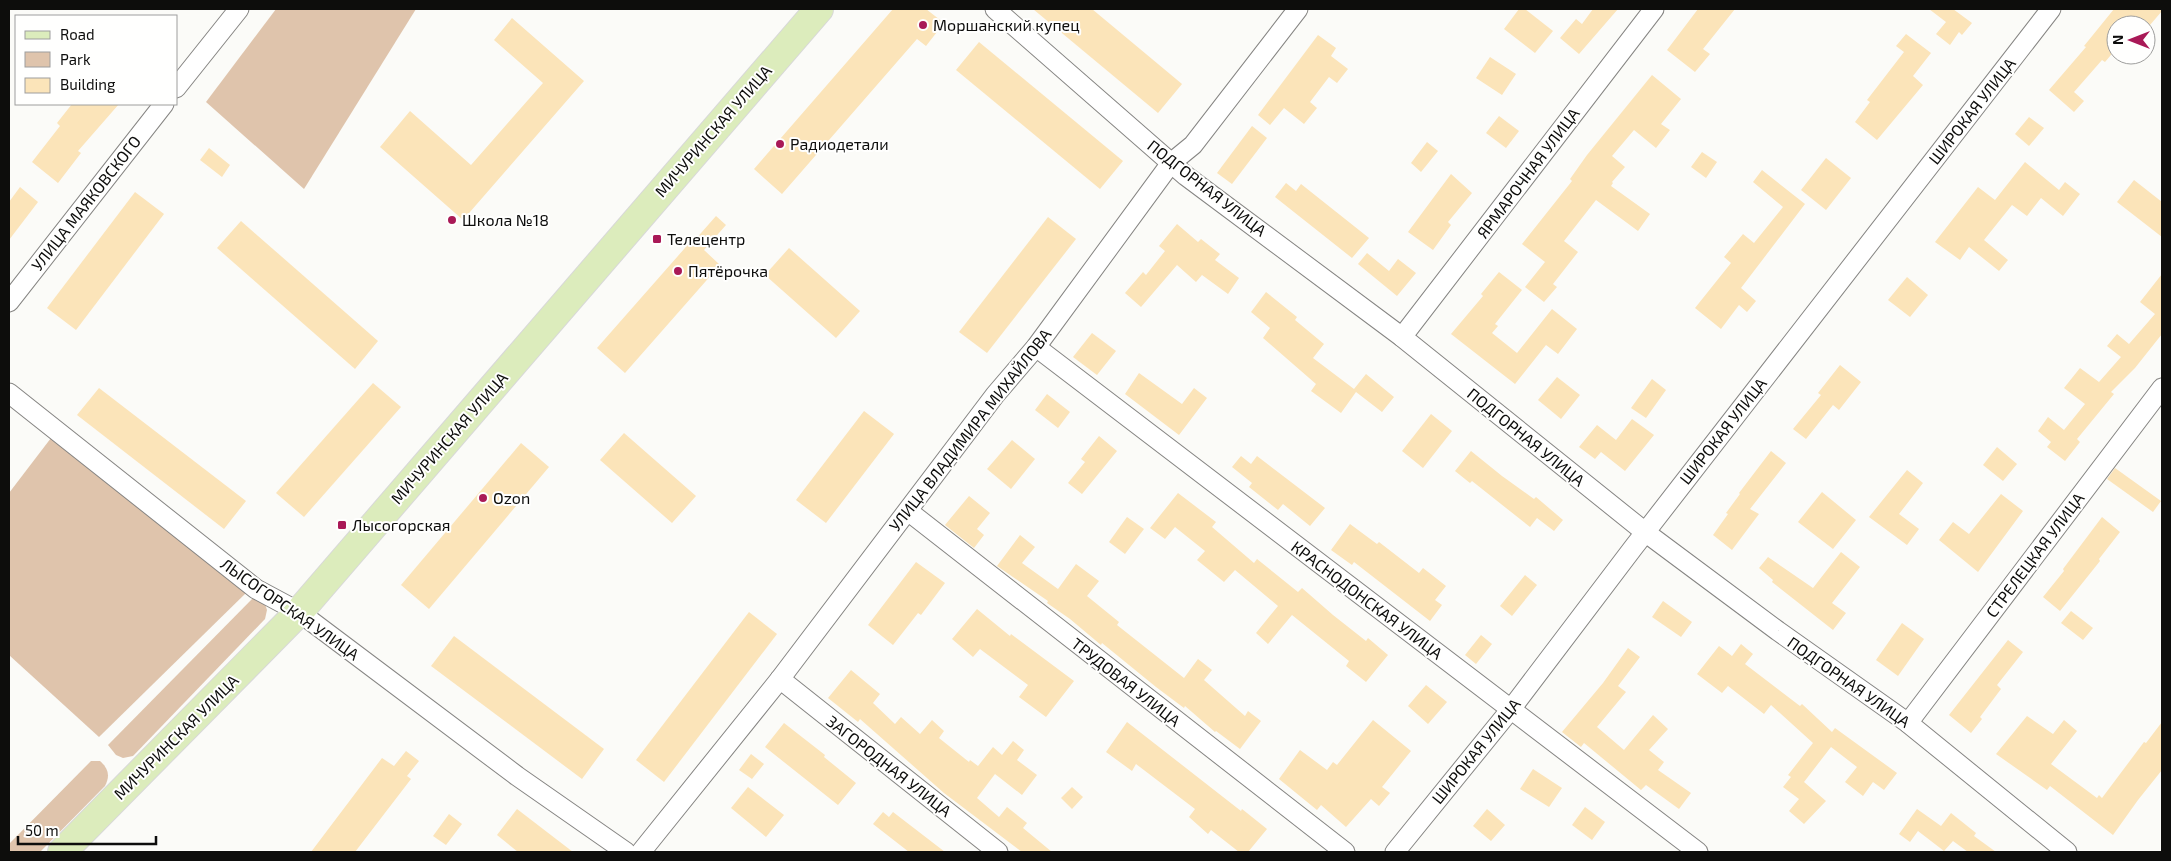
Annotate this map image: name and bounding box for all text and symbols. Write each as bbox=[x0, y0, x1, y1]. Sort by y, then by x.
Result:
legend bbox=[15, 15, 178, 105]
place label: Моршанский купец bbox=[933, 15, 1080, 35]
north arrow bbox=[2106, 15, 2156, 65]
marker: Моршанский купец bbox=[917, 19, 929, 31]
text: Road bbox=[60, 25, 95, 43]
text: N bbox=[2109, 35, 2126, 45]
text: Park bbox=[60, 50, 91, 68]
street label: ШИРОКАЯ УЛИЦА bbox=[1924, 54, 2019, 168]
street label: МИЧУРИНСКАЯ УЛИЦА bbox=[650, 61, 775, 200]
text: Building bbox=[60, 75, 116, 93]
street label: ЯРМАРОЧНАЯ УЛИЦА bbox=[1472, 104, 1583, 242]
street label: УЛИЦА МАЯКОВСКОГО bbox=[27, 131, 144, 274]
place label: Радиодетали bbox=[790, 134, 889, 153]
street label: ПОДГОРНАЯ УЛИЦА bbox=[1144, 135, 1270, 240]
marker: Радиодетали bbox=[774, 138, 786, 150]
place label: Школа №18 bbox=[462, 210, 549, 229]
marker: Школа №18 bbox=[446, 214, 458, 226]
place label: Телецентр bbox=[667, 229, 745, 248]
marker: Телецентр bbox=[651, 233, 663, 245]
place label: Пятёрочка bbox=[688, 261, 768, 280]
marker: Пятёрочка bbox=[672, 265, 684, 277]
street label: УЛИЦА ВЛАДИМИРА МИХАЙЛОВА bbox=[885, 325, 1055, 535]
street label: МИЧУРИНСКАЯ УЛИЦА bbox=[386, 368, 511, 507]
street label: ШИРОКАЯ УЛИЦА bbox=[1675, 374, 1770, 488]
street label: ПОДГОРНАЯ УЛИЦА bbox=[1464, 384, 1589, 490]
place label: Ozon bbox=[493, 488, 530, 507]
street label: СТРЕЛЕЦКАЯ УЛИЦА bbox=[1982, 489, 2088, 621]
marker: Ozon bbox=[477, 492, 489, 504]
place label: Лысогорская bbox=[352, 515, 451, 534]
marker: Лысогорская bbox=[336, 519, 348, 531]
street label: КРАСНОДОНСКАЯ УЛИЦА bbox=[1288, 537, 1447, 663]
street label: ЛЫСОГОРСКАЯ УЛИЦА bbox=[217, 554, 363, 664]
street label: ПОДГОРНАЯ УЛИЦА bbox=[1784, 632, 1914, 731]
street label: ТРУДОВАЯ УЛИЦА bbox=[1068, 633, 1184, 730]
street label: МИЧУРИНСКАЯ УЛИЦА bbox=[109, 670, 242, 803]
street label: ШИРОКАЯ УЛИЦА bbox=[1427, 694, 1524, 807]
street label: ЗАГОРОДНАЯ УЛИЦА bbox=[823, 711, 956, 820]
scale bar bbox=[18, 814, 155, 846]
text: 50 m bbox=[25, 821, 59, 839]

